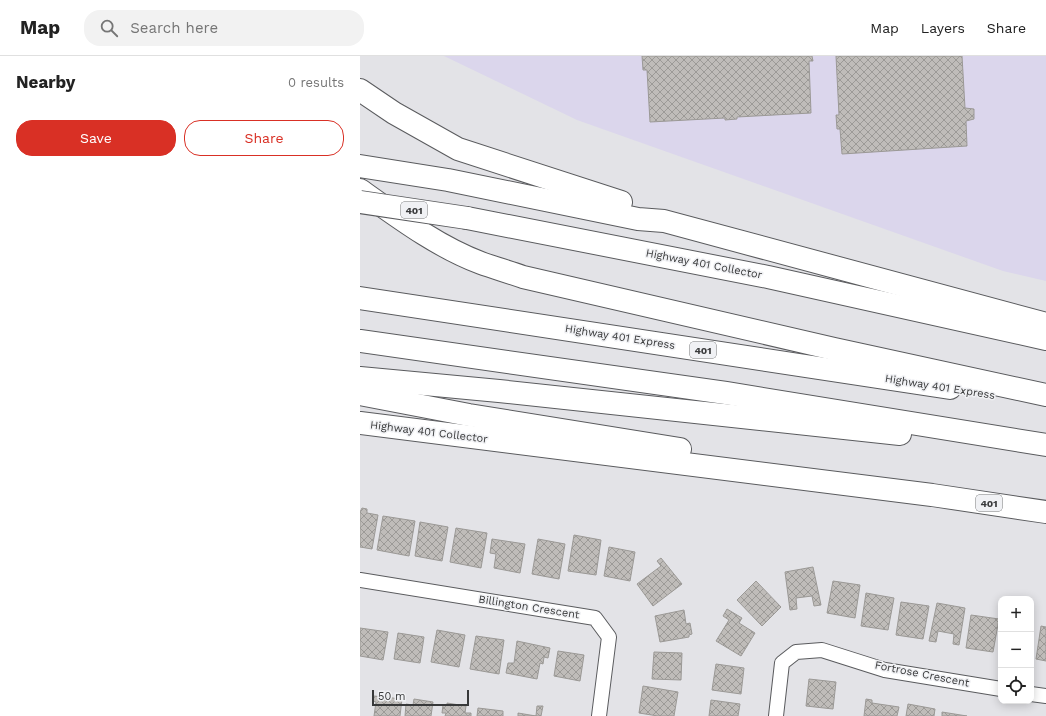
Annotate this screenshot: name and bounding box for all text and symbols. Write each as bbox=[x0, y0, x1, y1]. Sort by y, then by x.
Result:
search box bbox=[84, 10, 364, 46]
text: Map bbox=[20, 16, 60, 39]
icon: search bbox=[98, 17, 120, 39]
text: Search here bbox=[130, 19, 218, 37]
text: Map bbox=[870, 20, 899, 36]
text: Layers bbox=[921, 20, 965, 36]
text: Share bbox=[987, 20, 1026, 36]
text: Nearby bbox=[16, 72, 75, 92]
text: 0 results bbox=[288, 75, 344, 90]
button: Save bbox=[16, 120, 176, 156]
button: Share bbox=[184, 120, 344, 156]
road number: 401 bbox=[401, 202, 427, 218]
street label: Highway 401 Collector bbox=[645, 246, 764, 282]
street label: Highway 401 Express bbox=[564, 322, 676, 352]
road number: 401 bbox=[690, 342, 716, 358]
street label: Highway 401 Express bbox=[884, 372, 996, 402]
street label: Highway 401 Collector bbox=[369, 418, 489, 446]
road number: 401 bbox=[976, 495, 1002, 511]
street label: Billington Crescent bbox=[478, 593, 581, 621]
map controls bbox=[998, 596, 1034, 704]
button: + bbox=[998, 596, 1034, 632]
button: − bbox=[998, 632, 1034, 668]
street label: Fortrose Crescent bbox=[874, 658, 971, 690]
button: locate bbox=[998, 668, 1034, 704]
scale bar bbox=[372, 688, 469, 707]
text: 50 m bbox=[378, 690, 405, 703]

